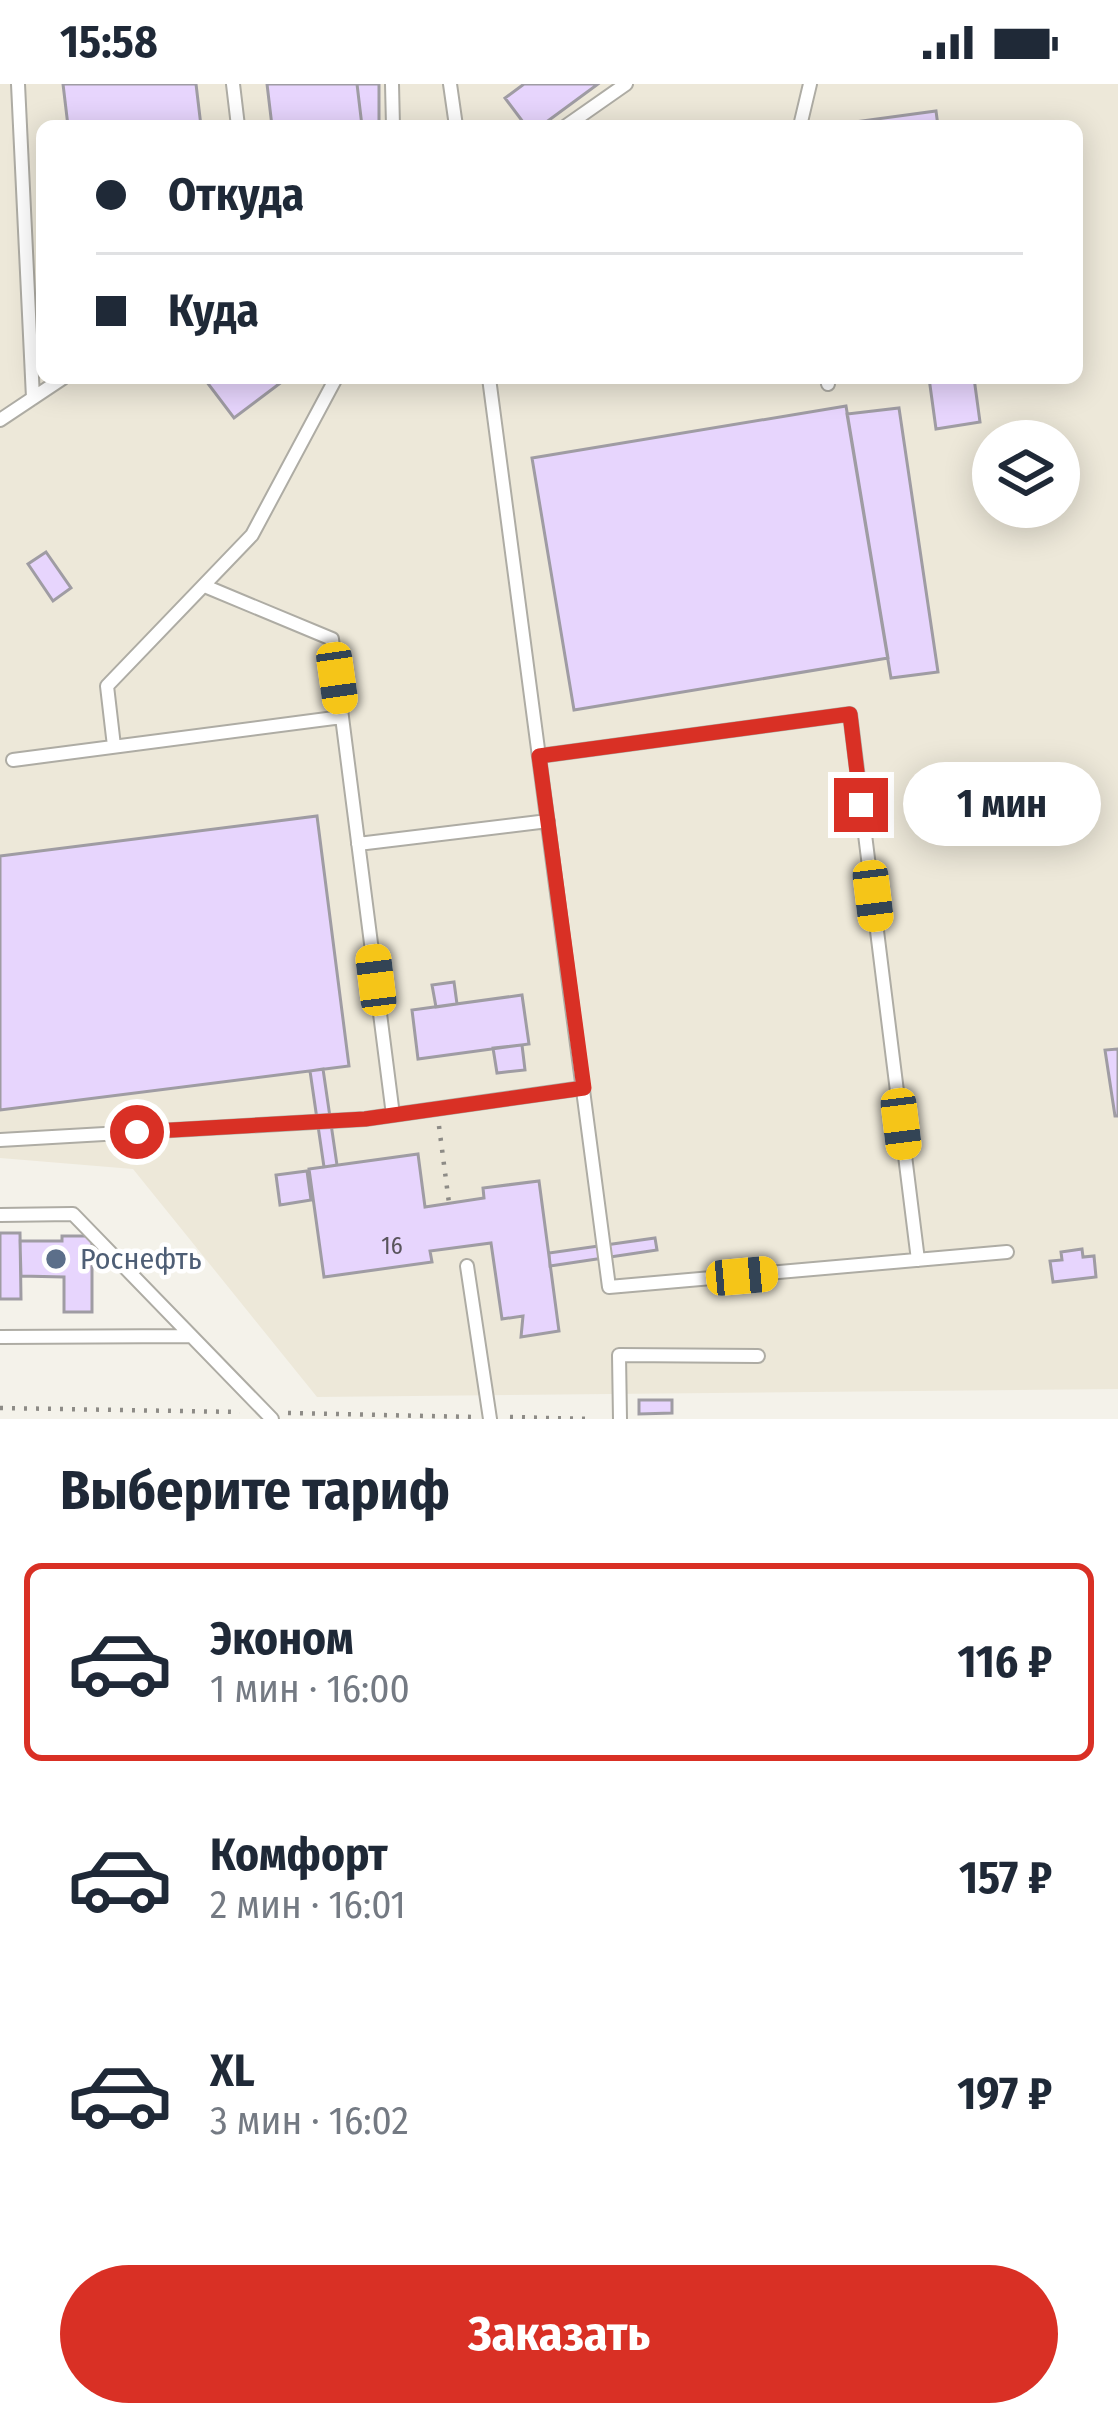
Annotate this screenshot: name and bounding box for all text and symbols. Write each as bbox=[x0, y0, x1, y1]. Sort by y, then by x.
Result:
text: 15:58 bbox=[60, 15, 158, 69]
text: Откуда bbox=[168, 168, 304, 222]
text: Куда bbox=[168, 284, 259, 338]
map controls bbox=[972, 420, 1080, 528]
button: layers bbox=[972, 420, 1080, 528]
car bbox=[314, 640, 360, 716]
callout: 1 мин bbox=[903, 763, 1101, 847]
route end bbox=[834, 778, 888, 832]
text: 1 мин bbox=[957, 781, 1047, 827]
car bbox=[851, 858, 895, 934]
car bbox=[354, 942, 398, 1018]
car bbox=[879, 1086, 923, 1162]
route start bbox=[110, 1105, 164, 1159]
house number: 16 bbox=[381, 1232, 403, 1260]
place label: Роснефть bbox=[80, 1241, 202, 1277]
marker: Роснефть bbox=[43, 1246, 69, 1272]
car bbox=[705, 1255, 779, 1297]
text: Выберите тариф bbox=[60, 1459, 450, 1523]
icon: car bbox=[66, 1608, 174, 1716]
text: Эконом bbox=[210, 1612, 354, 1666]
text: 116 ₽ bbox=[957, 1635, 1052, 1689]
text: 1 мин · 16:00 bbox=[210, 1666, 410, 1712]
icon: car bbox=[66, 1824, 174, 1932]
text: Комфорт bbox=[210, 1828, 388, 1882]
text: 157 ₽ bbox=[959, 1851, 1052, 1905]
text: 2 мин · 16:01 bbox=[210, 1882, 406, 1928]
icon: car bbox=[66, 2040, 174, 2148]
text: XL bbox=[210, 2044, 255, 2098]
text: 197 ₽ bbox=[957, 2067, 1052, 2121]
text: 3 мин · 16:02 bbox=[210, 2098, 409, 2144]
button: Заказать bbox=[60, 2265, 1058, 2403]

